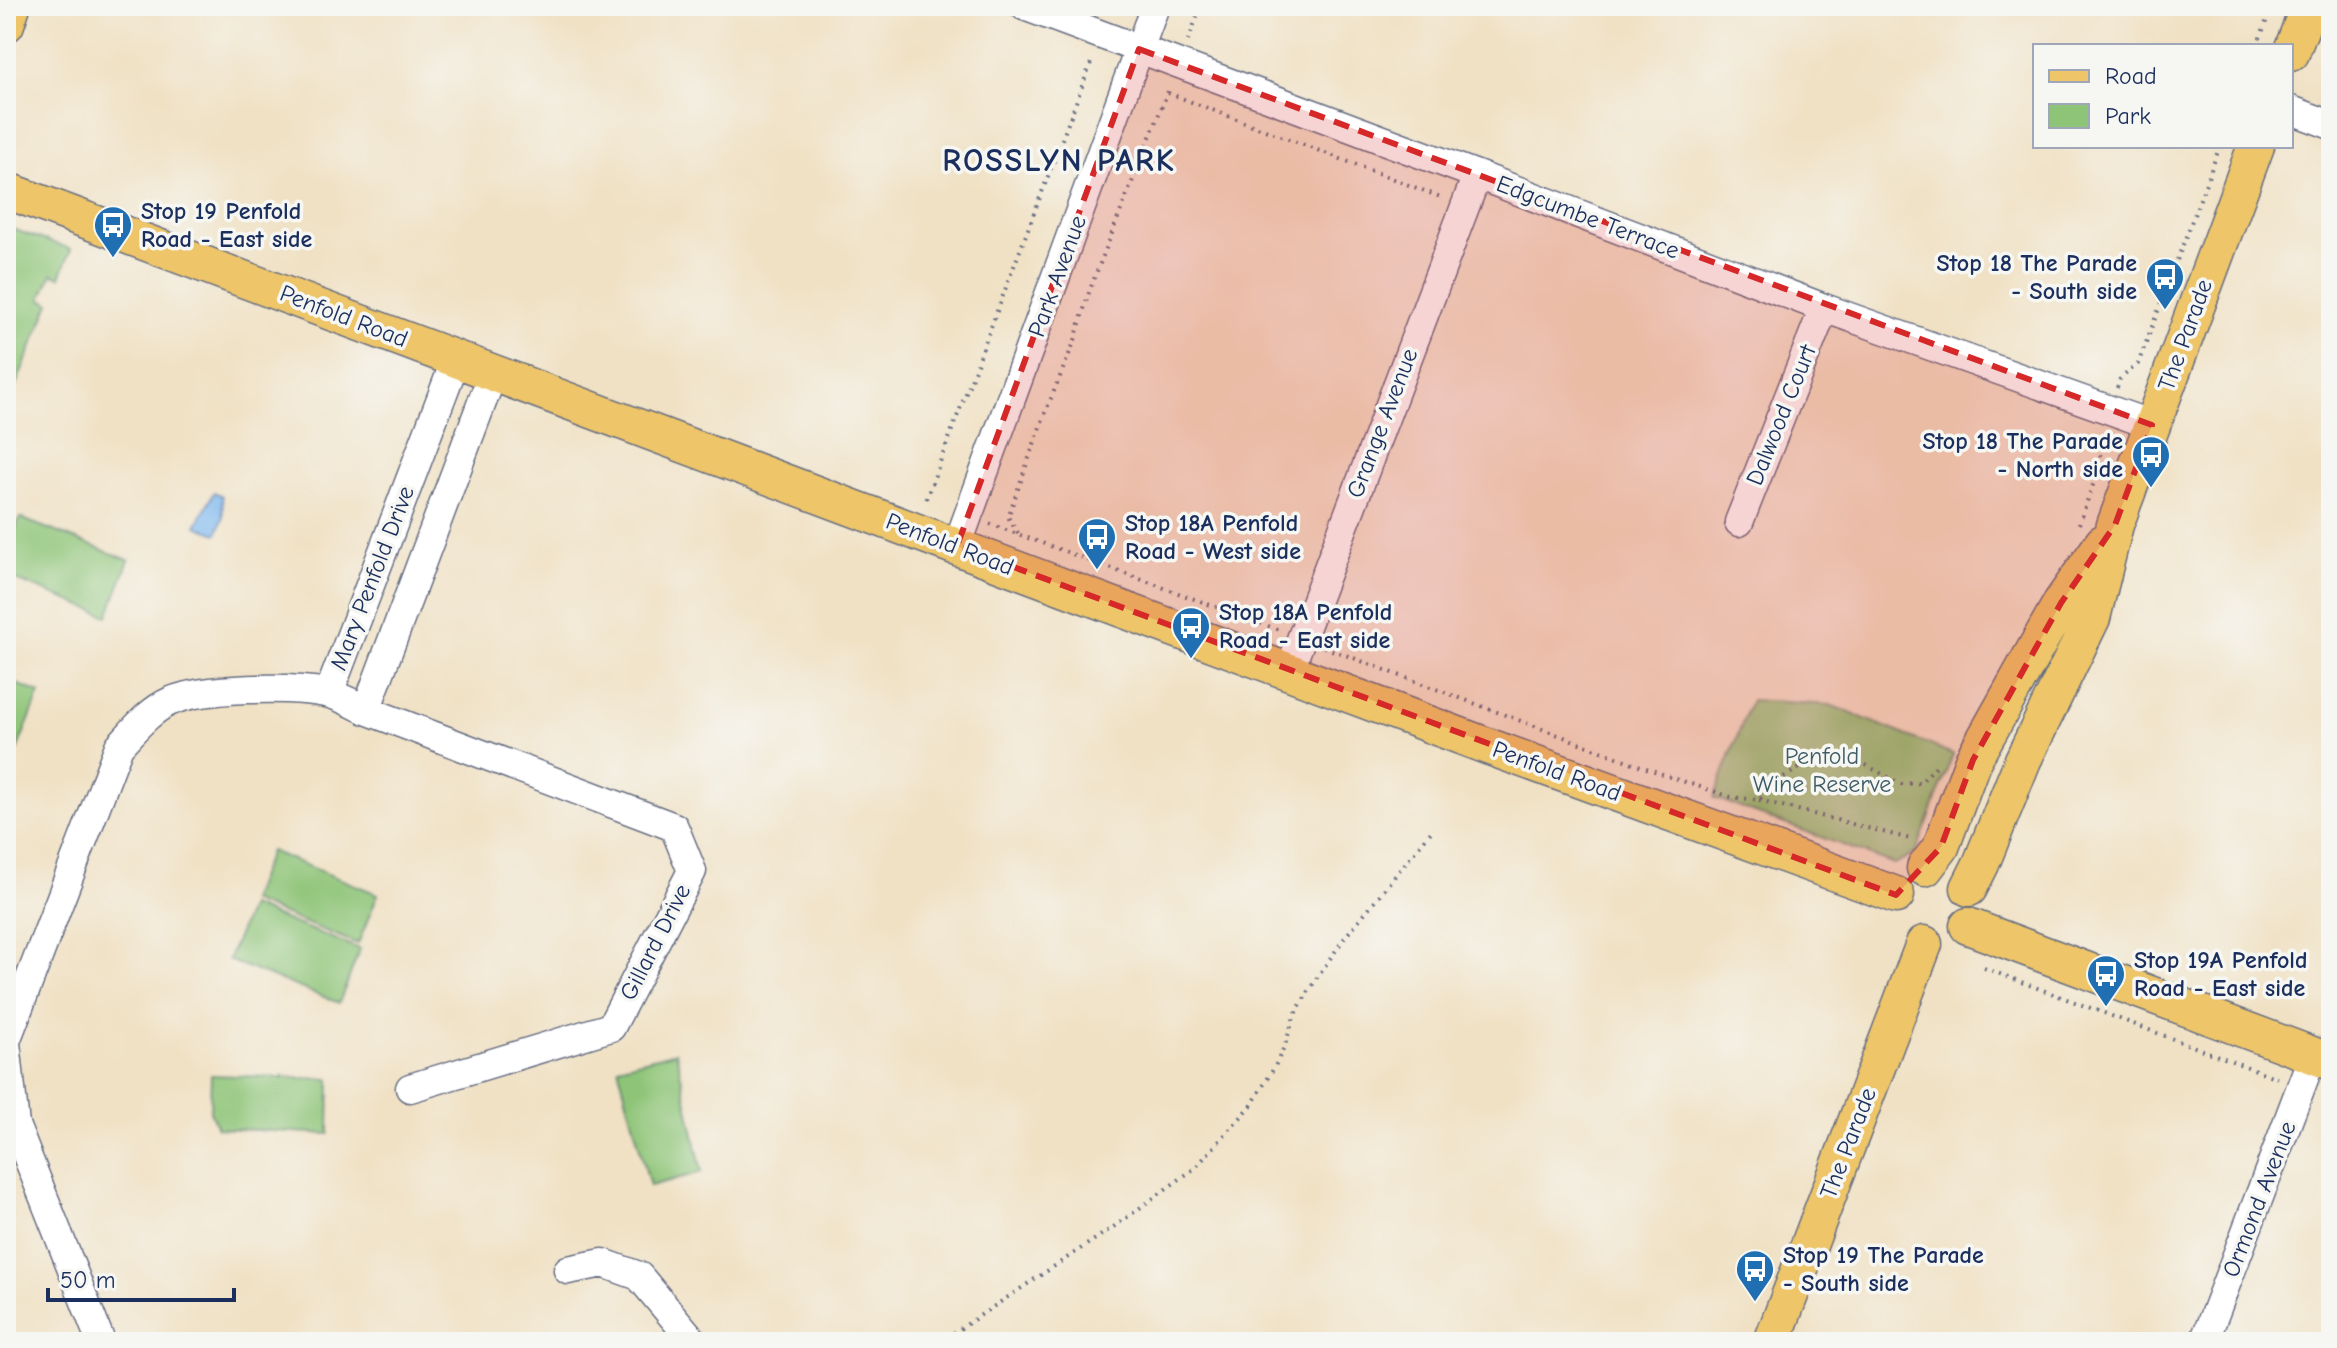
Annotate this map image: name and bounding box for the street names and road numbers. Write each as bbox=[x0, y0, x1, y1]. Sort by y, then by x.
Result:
street label: Edgcumbe Terrace bbox=[1493, 169, 1683, 265]
street label: Park Avenue bbox=[1022, 212, 1092, 340]
street label: The Parade bbox=[2152, 275, 2218, 395]
street label: Penfold Road bbox=[276, 279, 412, 353]
street label: Dalwood Court bbox=[1740, 340, 1822, 489]
street label: Grange Avenue bbox=[1341, 344, 1423, 502]
street label: Mary Penfold Drive bbox=[324, 482, 420, 674]
street label: Penfold Road bbox=[882, 507, 1018, 581]
street label: Penfold Road bbox=[1489, 735, 1625, 807]
street label: Gillard Drive bbox=[614, 879, 696, 1005]
street label: The Parade bbox=[1814, 1084, 1882, 1202]
street label: Ormond Avenue bbox=[2216, 1117, 2302, 1281]

